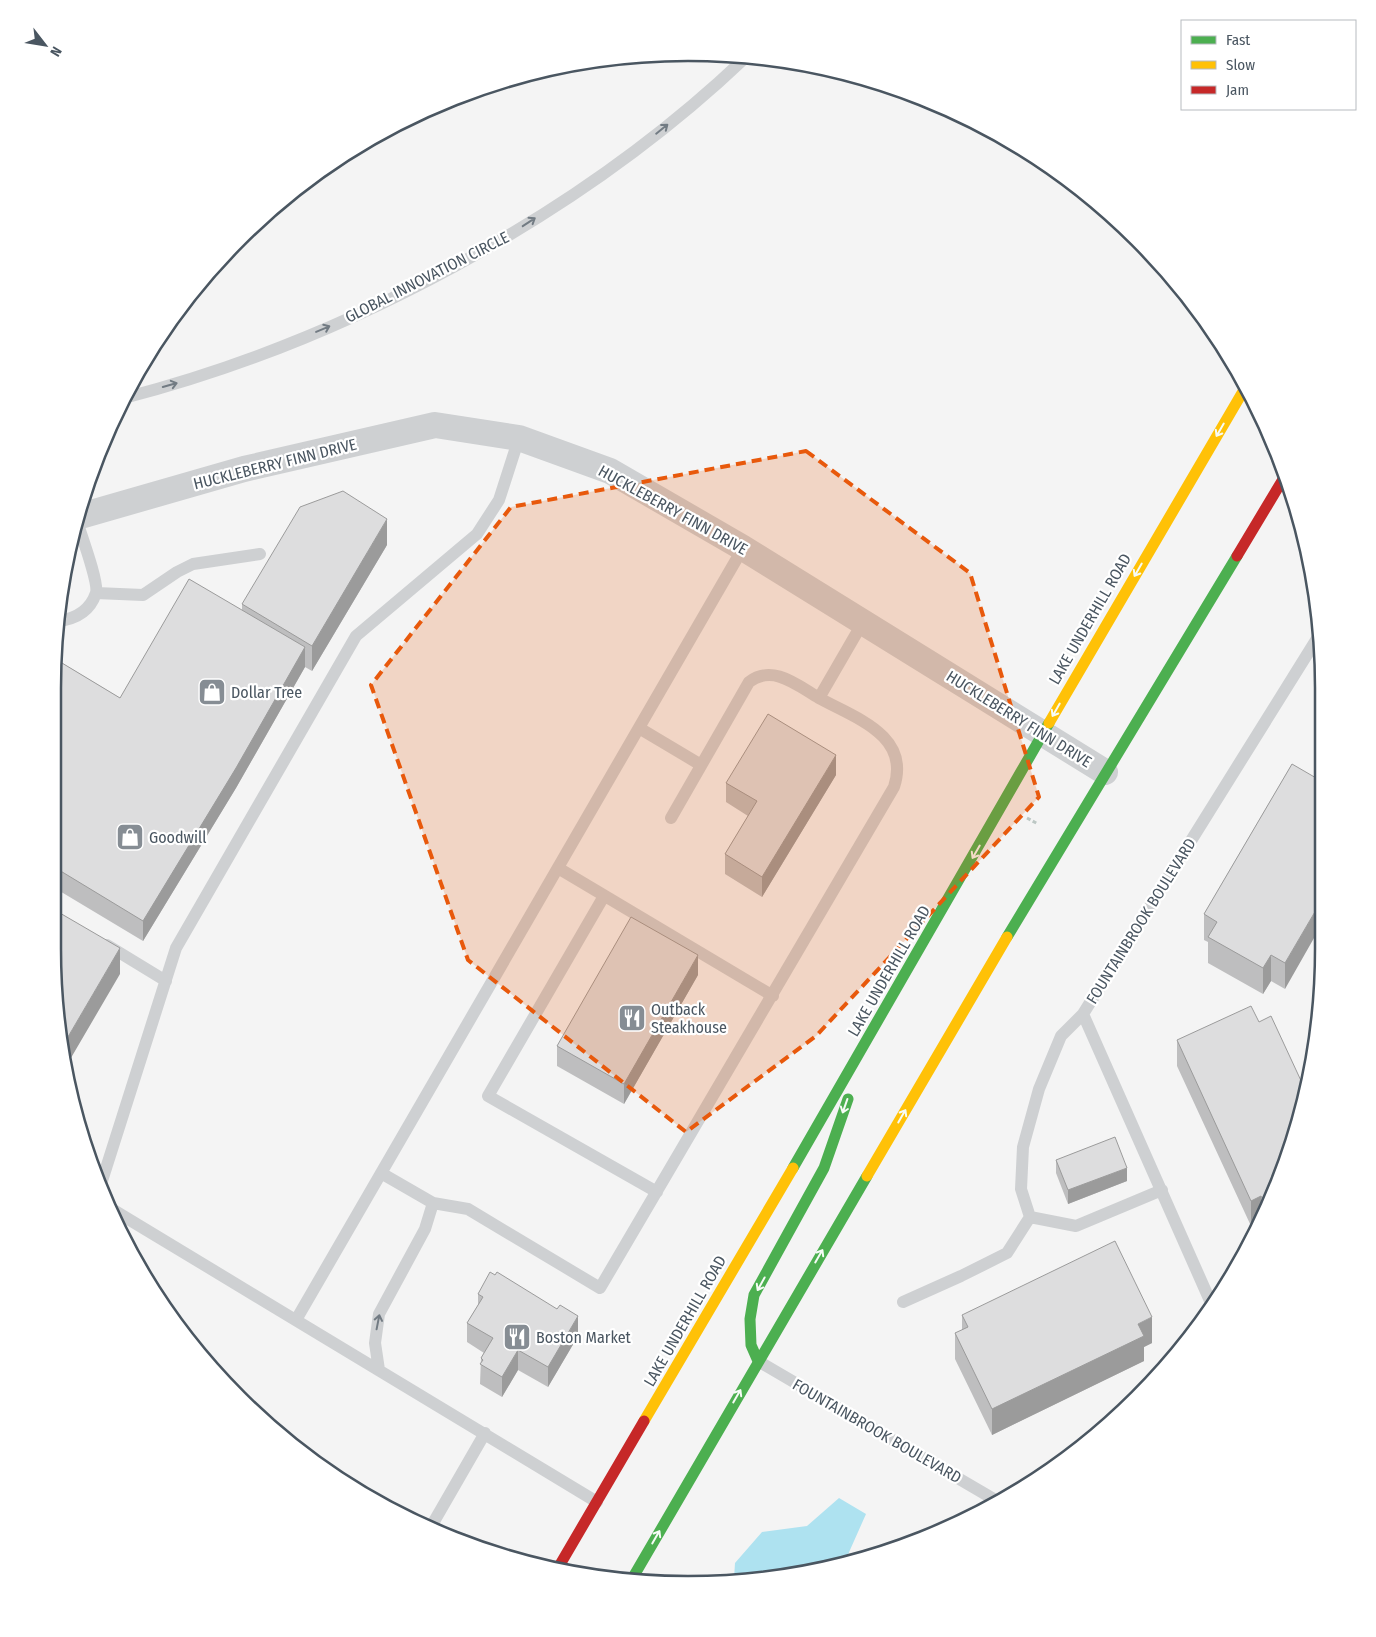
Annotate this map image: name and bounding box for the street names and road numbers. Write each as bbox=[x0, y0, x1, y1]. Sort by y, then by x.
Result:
street label: GLOBAL INNOVATION CIRCLE bbox=[342, 227, 512, 327]
street label: HUCKLEBERRY FINN DRIVE bbox=[191, 435, 359, 493]
street label: HUCKLEBERRY FINN DRIVE bbox=[595, 461, 751, 559]
street label: LAKE UNDERHILL ROAD bbox=[1045, 550, 1135, 688]
street label: HUCKLEBERRY FINN DRIVE bbox=[943, 667, 1095, 771]
street label: FOUNTAINBROOK BOULEVARD bbox=[1082, 835, 1200, 1007]
street label: LAKE UNDERHILL ROAD bbox=[844, 902, 934, 1040]
street label: LAKE UNDERHILL ROAD bbox=[640, 1252, 730, 1390]
street label: FOUNTAINBROOK BOULEVARD bbox=[789, 1375, 965, 1487]

